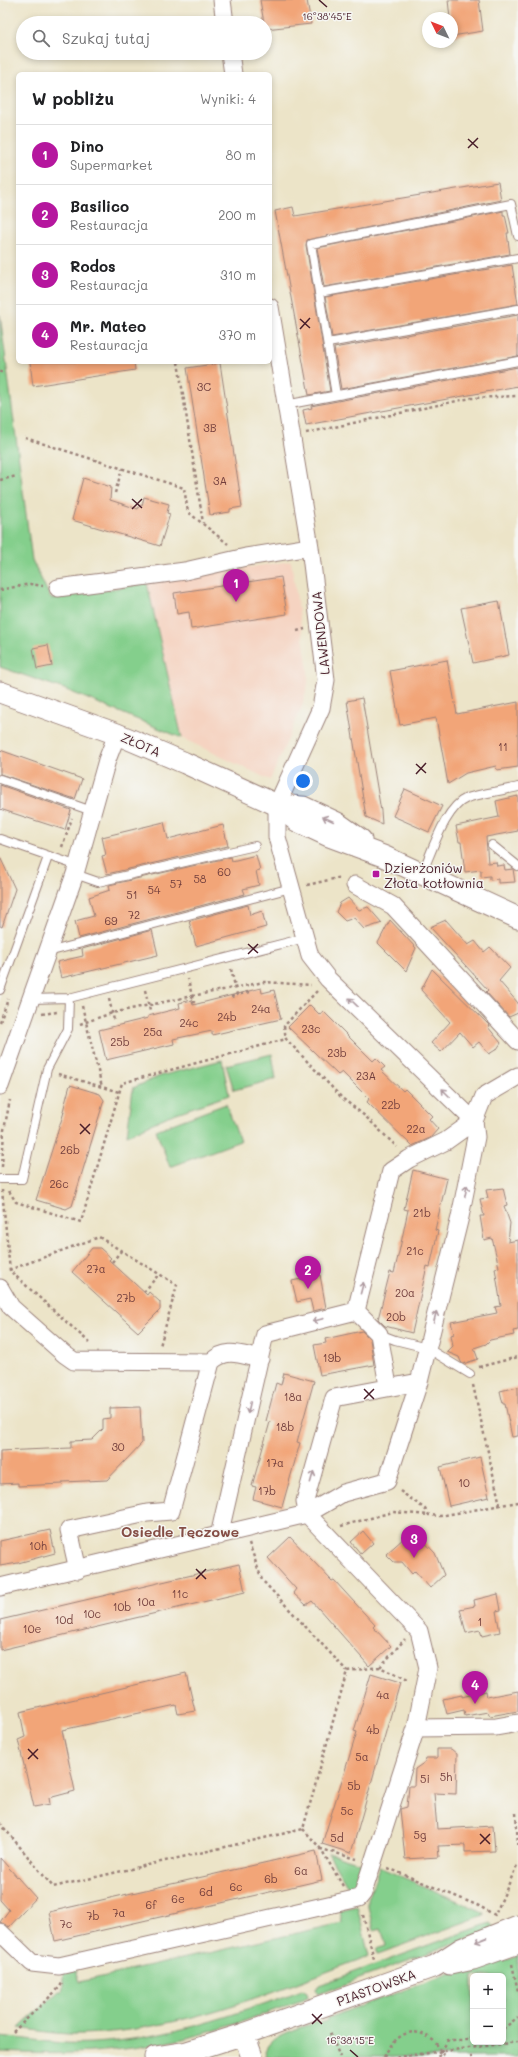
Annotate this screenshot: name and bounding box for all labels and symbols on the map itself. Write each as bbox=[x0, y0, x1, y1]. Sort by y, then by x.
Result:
text: 16°38'45"E bbox=[302, 9, 352, 23]
north arrow bbox=[422, 12, 458, 48]
house number: 3C bbox=[197, 379, 211, 394]
house number: 3B bbox=[203, 420, 217, 435]
house number: 3A bbox=[213, 473, 227, 488]
pin: 1 bbox=[223, 569, 249, 602]
street label: LAWENDOWA bbox=[307, 590, 333, 676]
street label: ZŁOTA bbox=[118, 728, 164, 760]
house number: 11 bbox=[498, 739, 508, 754]
your location bbox=[293, 771, 313, 791]
one-way arrow bbox=[322, 815, 334, 822]
place label: Dzierżoniów Złota kotłownia bbox=[384, 859, 484, 891]
house number: 60 bbox=[217, 864, 231, 879]
marker: Dzierżoniów Złota kotłownia bbox=[371, 869, 381, 879]
house number: 58 bbox=[193, 871, 207, 886]
house number: 57 bbox=[170, 876, 182, 891]
house number: 54 bbox=[148, 882, 161, 897]
house number: 51 bbox=[126, 887, 138, 902]
house number: 72 bbox=[128, 907, 140, 922]
house number: 69 bbox=[104, 913, 118, 928]
one-way arrow bbox=[348, 998, 358, 1007]
house number: 24a bbox=[251, 1001, 271, 1016]
house number: 24b bbox=[217, 1009, 237, 1024]
house number: 24c bbox=[179, 1015, 199, 1030]
house number: 23c bbox=[301, 1021, 321, 1036]
house number: 25a bbox=[143, 1024, 163, 1039]
house number: 25b bbox=[110, 1034, 130, 1049]
house number: 23b bbox=[327, 1045, 347, 1060]
house number: 23A bbox=[356, 1068, 376, 1083]
one-way arrow bbox=[441, 1088, 451, 1098]
house number: 22b bbox=[381, 1097, 401, 1112]
house number: 22a bbox=[406, 1121, 426, 1136]
house number: 26b bbox=[60, 1142, 80, 1157]
house number: 26c bbox=[49, 1176, 69, 1191]
one-way arrow bbox=[462, 1185, 470, 1198]
house number: 21b bbox=[413, 1205, 431, 1220]
house number: 21c bbox=[406, 1243, 424, 1258]
pin: 2 bbox=[295, 1256, 321, 1289]
house number: 27a bbox=[86, 1261, 106, 1276]
one-way arrow bbox=[358, 1282, 366, 1295]
house number: 20a bbox=[395, 1285, 415, 1300]
house number: 27b bbox=[116, 1290, 136, 1305]
house number: 20b bbox=[386, 1309, 406, 1324]
one-way arrow bbox=[432, 1311, 439, 1324]
one-way arrow bbox=[312, 1317, 325, 1325]
house number: 19b bbox=[323, 1350, 341, 1365]
house number: 18a bbox=[284, 1389, 302, 1404]
one-way arrow bbox=[245, 1401, 253, 1414]
house number: 18b bbox=[276, 1419, 294, 1434]
house number: 30 bbox=[111, 1439, 125, 1454]
house number: 17a bbox=[266, 1455, 284, 1470]
one-way arrow bbox=[309, 1470, 316, 1483]
house number: 10 bbox=[458, 1475, 470, 1490]
house number: 17b bbox=[258, 1483, 276, 1498]
district label: Osiedle Tęczowe bbox=[121, 1522, 239, 1541]
pin: 3 bbox=[401, 1525, 427, 1558]
house number: 10h bbox=[29, 1538, 47, 1553]
house number: 11c bbox=[172, 1586, 188, 1601]
house number: 10a bbox=[137, 1594, 155, 1609]
house number: 10b bbox=[113, 1599, 131, 1614]
house number: 10c bbox=[83, 1606, 101, 1621]
house number: 10d bbox=[55, 1612, 73, 1627]
house number: 1 bbox=[478, 1614, 482, 1629]
house number: 10e bbox=[23, 1621, 41, 1636]
pin: 4 bbox=[462, 1671, 488, 1704]
house number: 4a bbox=[376, 1687, 390, 1702]
house number: 4b bbox=[366, 1722, 380, 1737]
house number: 5a bbox=[355, 1749, 369, 1764]
house number: 5h bbox=[440, 1769, 452, 1784]
house number: 5i bbox=[420, 1771, 430, 1786]
house number: 5b bbox=[347, 1778, 361, 1793]
house number: 5c bbox=[341, 1803, 353, 1818]
house number: 5g bbox=[414, 1827, 426, 1842]
house number: 5d bbox=[330, 1830, 344, 1845]
house number: 6a bbox=[294, 1863, 308, 1878]
house number: 6b bbox=[264, 1871, 278, 1886]
house number: 6c bbox=[229, 1879, 243, 1894]
house number: 6d bbox=[199, 1884, 213, 1899]
house number: 6e bbox=[171, 1891, 185, 1906]
house number: 6f bbox=[146, 1897, 157, 1912]
house number: 7a bbox=[113, 1905, 126, 1920]
house number: 7b bbox=[86, 1908, 100, 1923]
house number: 7c bbox=[60, 1916, 72, 1931]
one-way arrow bbox=[476, 1936, 488, 1944]
street label: PIASTOWSKA bbox=[334, 1965, 418, 2009]
text: 16°38'15"E bbox=[326, 2033, 374, 2047]

